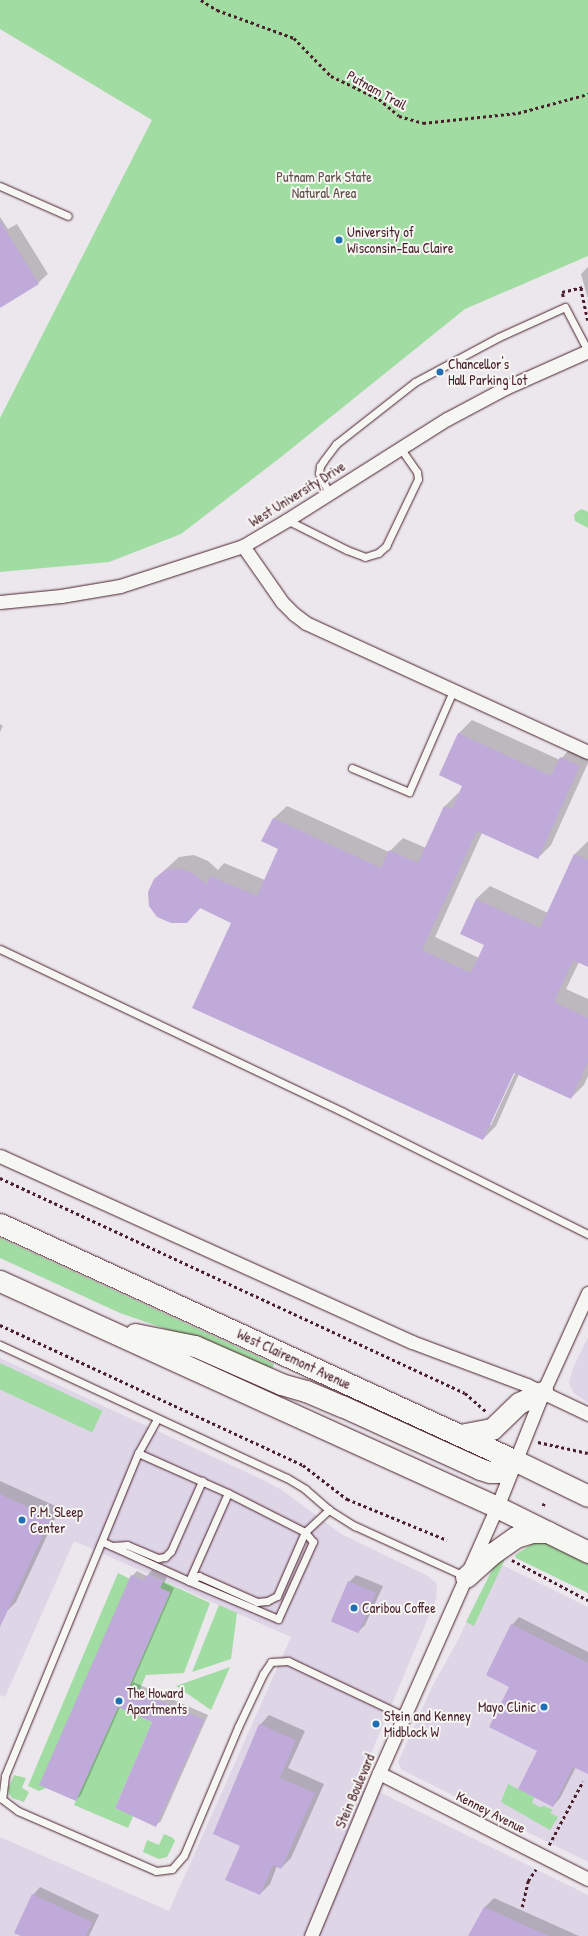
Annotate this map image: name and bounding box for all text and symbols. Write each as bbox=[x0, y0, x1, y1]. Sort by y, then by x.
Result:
street label: Putnam Trail bbox=[344, 67, 410, 113]
park label: Putnam Park State Natural Area bbox=[276, 169, 372, 202]
place label: University of Wisconsin-Eau Claire bbox=[347, 224, 454, 256]
marker: University of Wisconsin-Eau Claire bbox=[334, 235, 344, 245]
place label: Chancellor's Hall Parking Lot bbox=[448, 356, 527, 388]
marker: Chancellor's Hall Parking Lot bbox=[435, 367, 445, 377]
street label: West University Drive bbox=[246, 458, 348, 530]
street label: West Clairemont Avenue bbox=[234, 1325, 354, 1393]
place label: P.M. SLeep Center bbox=[30, 1504, 83, 1536]
marker: P.M. SLeep Center bbox=[17, 1515, 27, 1525]
place label: Caribou Coffee bbox=[362, 1600, 436, 1616]
marker: Caribou Coffee bbox=[349, 1603, 359, 1613]
place label: The Howard Apartments bbox=[127, 1685, 187, 1718]
marker: The Howard Apartments bbox=[114, 1696, 124, 1706]
place label: Mayo Clinic bbox=[478, 1699, 536, 1715]
marker: Mayo Clinic bbox=[539, 1702, 549, 1712]
place label: Stein and Kenney Midblock W bbox=[384, 1708, 471, 1740]
marker: Stein and Kenney Midblock W bbox=[371, 1719, 381, 1729]
street label: Stein Boulevard bbox=[332, 1751, 378, 1831]
street label: Kenney Avenue bbox=[453, 1787, 529, 1837]

